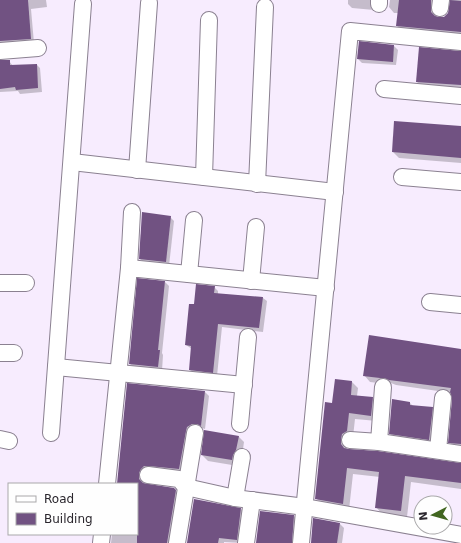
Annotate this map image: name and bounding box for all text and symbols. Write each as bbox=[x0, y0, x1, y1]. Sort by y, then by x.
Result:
legend bbox=[8, 483, 138, 535]
text: Road bbox=[44, 492, 74, 506]
north arrow bbox=[413, 495, 453, 535]
text: N bbox=[417, 511, 430, 521]
text: Building bbox=[44, 512, 93, 526]

